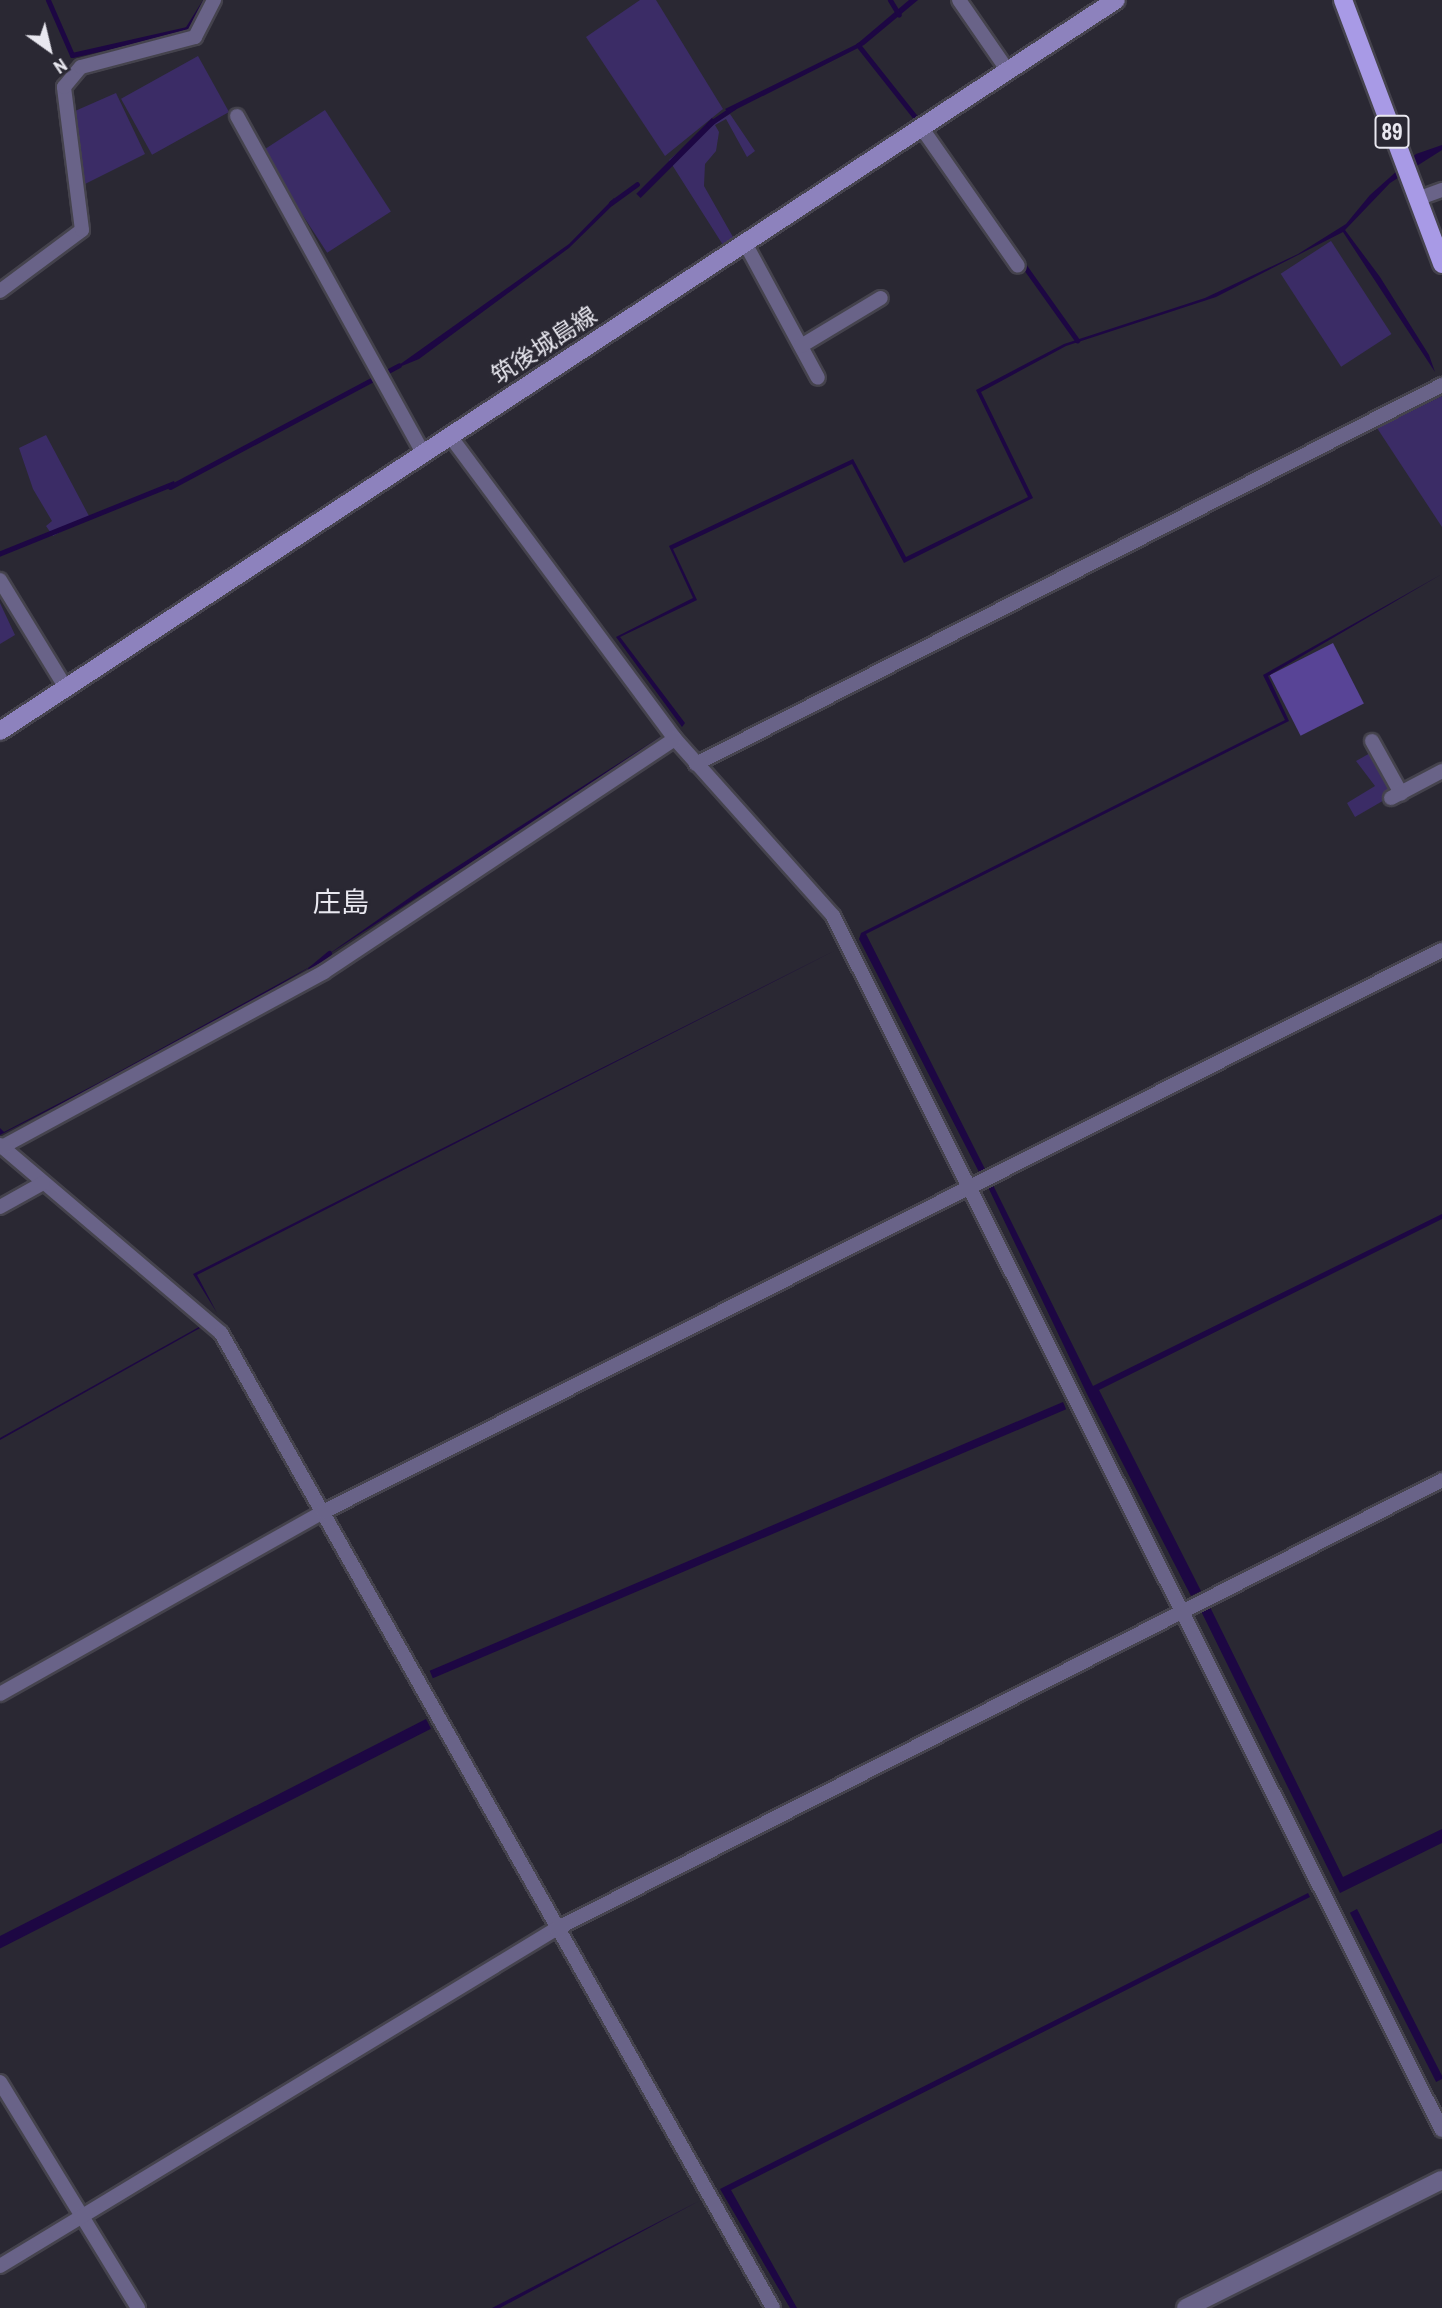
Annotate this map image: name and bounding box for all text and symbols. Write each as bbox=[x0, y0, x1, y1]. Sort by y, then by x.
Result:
north arrow bbox=[14, 14, 84, 84]
text: N bbox=[49, 52, 73, 80]
road number: 89 bbox=[1374, 113, 1410, 152]
street label: 筑後城島線 bbox=[486, 300, 602, 390]
district label: 庄島 bbox=[313, 885, 369, 919]

